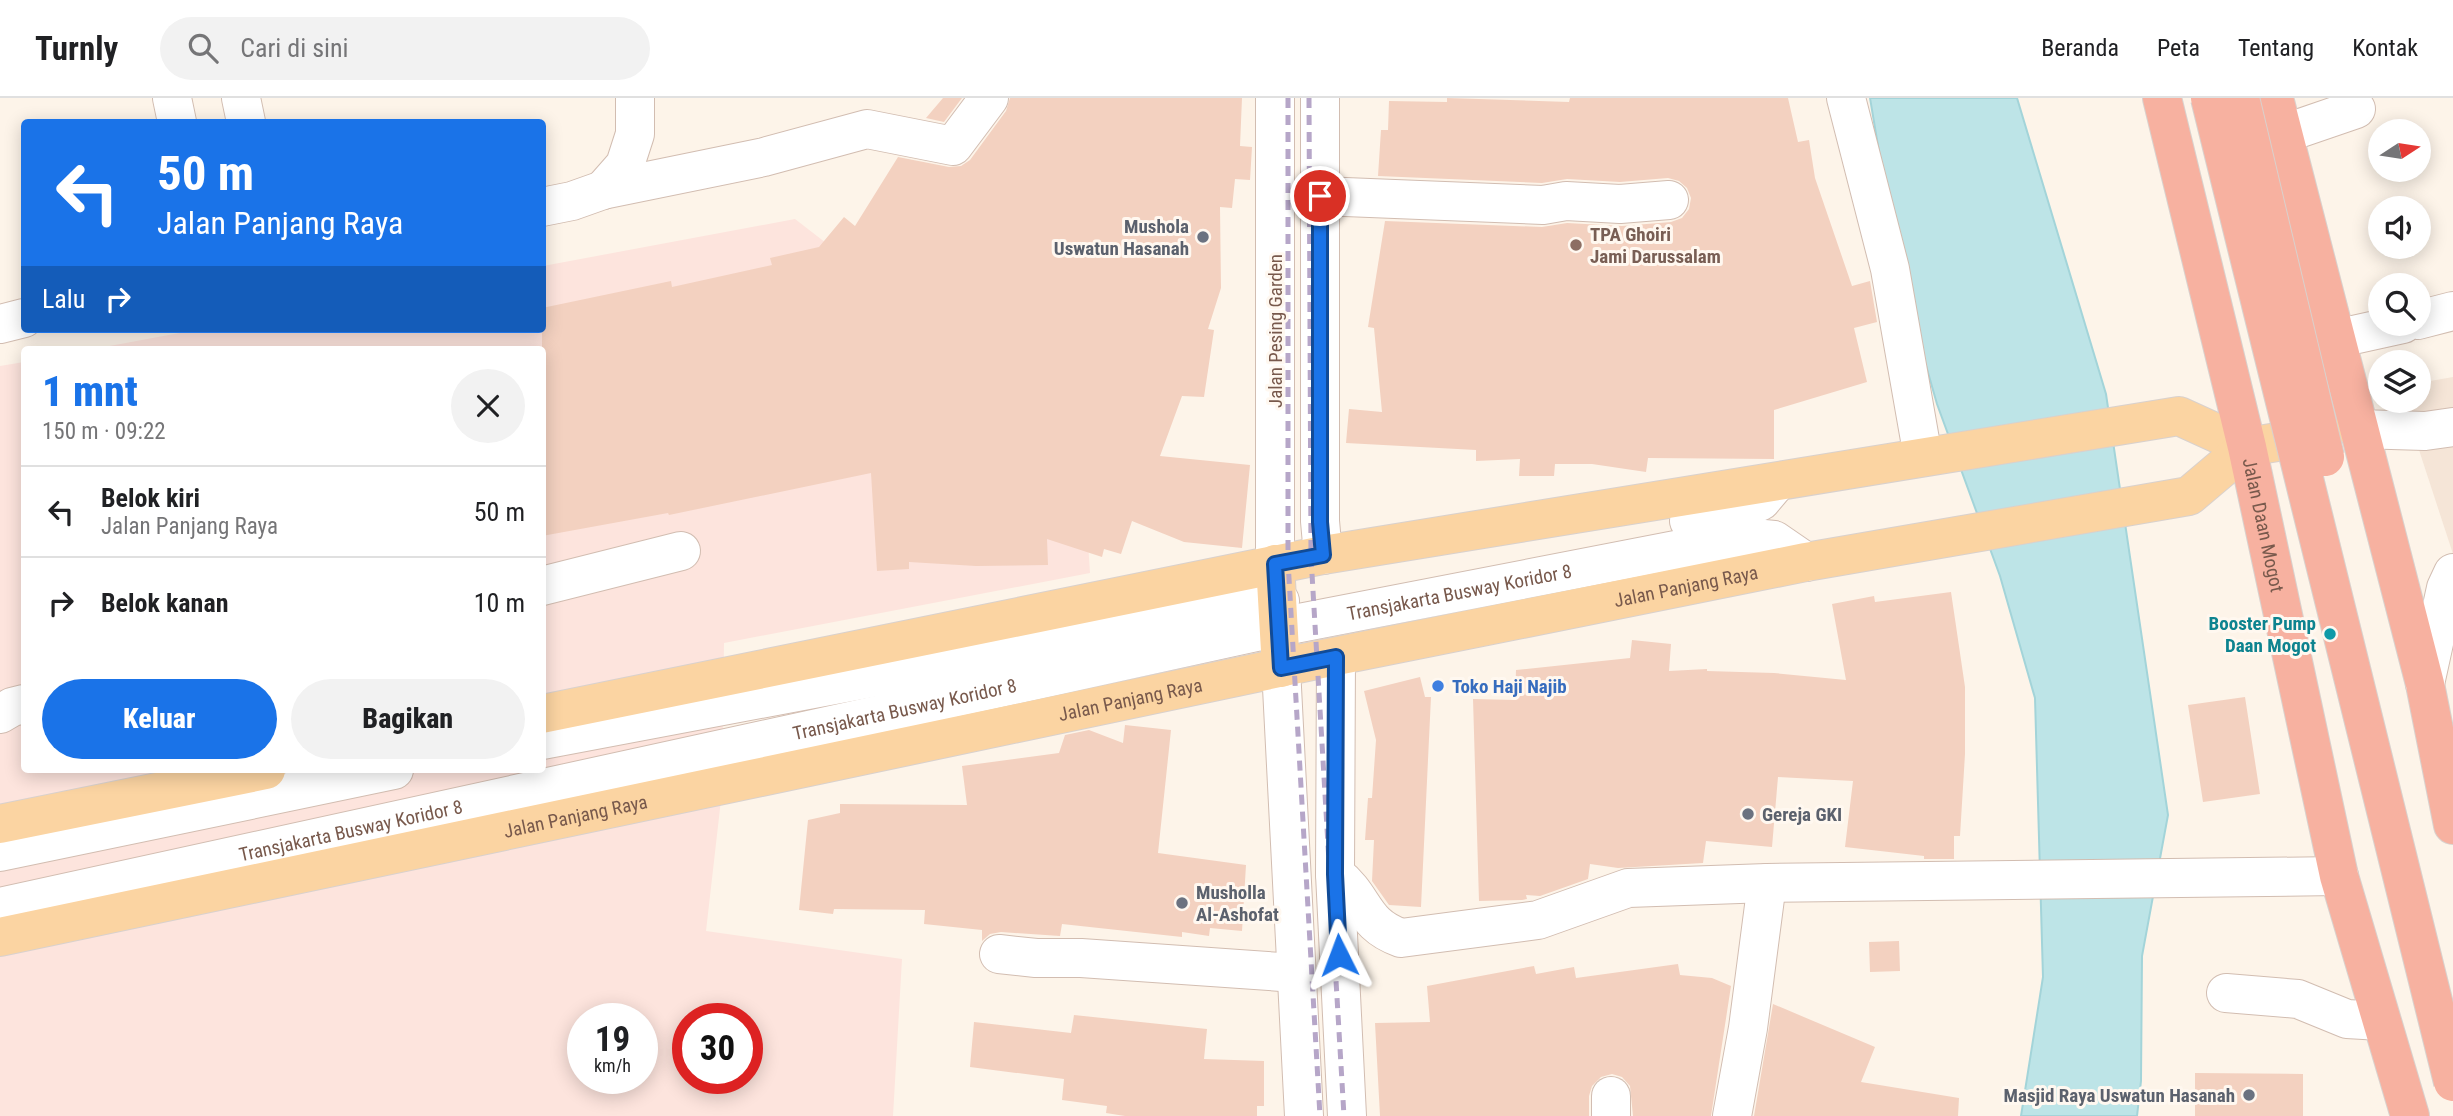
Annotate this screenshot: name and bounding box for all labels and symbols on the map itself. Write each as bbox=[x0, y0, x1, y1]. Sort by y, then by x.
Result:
north arrow bbox=[2368, 119, 2431, 182]
pin bbox=[1290, 166, 1350, 226]
place label: Mushola Uswatun Hasanah bbox=[1054, 215, 1189, 260]
place label: TPA Ghoiri Jami Darussalam bbox=[1590, 223, 1721, 268]
marker: Mushola Uswatun Hasanah bbox=[1195, 229, 1211, 245]
marker: TPA Ghoiri Jami Darussalam bbox=[1568, 237, 1584, 253]
street label: Jalan Pesing Garden bbox=[1264, 254, 1287, 408]
street label: Jalan Daan Mogot bbox=[2238, 456, 2289, 594]
street label: Transjakarta Busway Koridor 8 bbox=[1345, 559, 1574, 626]
street label: Jalan Panjang Raya bbox=[1612, 561, 1760, 612]
place label: Booster Pump Daan Mogot bbox=[2209, 612, 2316, 657]
marker: Booster Pump Daan Mogot bbox=[2322, 626, 2338, 642]
street label: Jalan Panjang Raya bbox=[1056, 673, 1204, 726]
street label: Transjakarta Busway Koridor 8 bbox=[791, 674, 1019, 745]
place label: Toko Haji Najib bbox=[1452, 675, 1567, 698]
marker: Toko Haji Najib bbox=[1430, 678, 1446, 694]
street label: Jalan Panjang Raya bbox=[502, 790, 650, 843]
street label: Transjakarta Busway Koridor 8 bbox=[237, 795, 465, 866]
place label: Gereja GKI bbox=[1762, 803, 1842, 826]
marker: Gereja GKI bbox=[1740, 806, 1756, 822]
place label: Musholla Al-Ashofat bbox=[1196, 881, 1279, 926]
marker: Musholla Al-Ashofat bbox=[1174, 895, 1190, 911]
position arrow bbox=[1302, 918, 1376, 992]
speed limit sign: 30 bbox=[672, 1003, 763, 1094]
place label: Masjid Raya Uswatun Hasanah bbox=[2004, 1084, 2235, 1107]
marker: Masjid Raya Uswatun Hasanah bbox=[2241, 1087, 2257, 1103]

